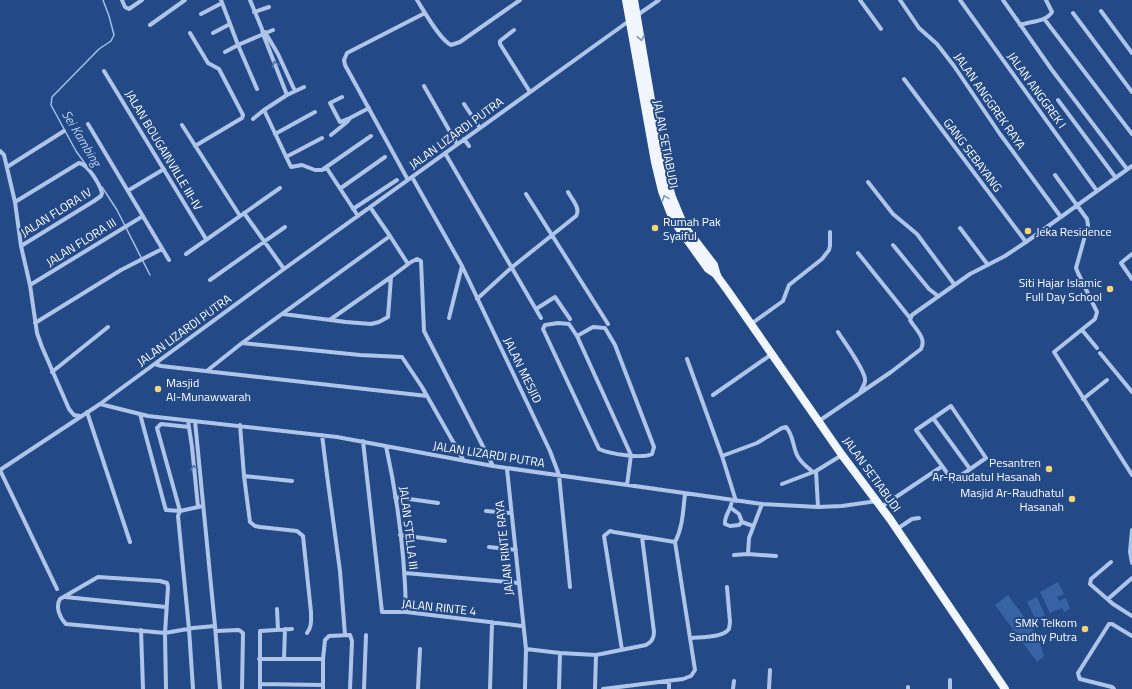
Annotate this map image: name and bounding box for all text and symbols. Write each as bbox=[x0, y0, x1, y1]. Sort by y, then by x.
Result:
one-way arrow bbox=[636, 35, 644, 42]
street label: JALAN ANGGREK I bbox=[1003, 48, 1071, 132]
street label: JALAN ANGGREK RAYA bbox=[949, 49, 1031, 153]
one-way arrow bbox=[272, 61, 280, 68]
street label: JALAN BOUGAINVILLE III-IV bbox=[120, 86, 208, 214]
street label: JALAN LIZARDI PUTRA bbox=[405, 92, 507, 174]
street label: JALAN SETIABUDI bbox=[648, 98, 684, 190]
water label: Sei Kambing bbox=[57, 106, 108, 172]
street label: GANG SEBAYANG bbox=[939, 114, 1007, 196]
street label: JALAN FLORA IV bbox=[17, 182, 95, 242]
one-way arrow bbox=[661, 195, 669, 202]
place label: Rumah Pak Syaiful bbox=[663, 212, 721, 245]
street label: JALAN FLORA III bbox=[42, 213, 120, 271]
place label: Jeka Residence bbox=[1036, 222, 1111, 241]
marker: Rumah Pak Syaiful bbox=[650, 223, 660, 233]
marker: Jeka Residence bbox=[1023, 226, 1033, 236]
place label: Siti Hajar Islamic Full Day School bbox=[1019, 273, 1102, 306]
marker: Siti Hajar Islamic Full Day School bbox=[1105, 284, 1115, 294]
street label: JALAN LIZARDI PUTRA bbox=[133, 289, 235, 371]
street label: JALAN MESJID bbox=[499, 334, 547, 407]
place label: Masjid Al-Munawwarah bbox=[166, 373, 251, 406]
marker: Masjid Al-Munawwarah bbox=[153, 384, 163, 394]
street label: JALAN SETIABUDI bbox=[838, 432, 906, 516]
street label: JALAN LIZARDI PUTRA bbox=[432, 436, 546, 472]
place label: Pesantren Ar-Raudatul Hasanah bbox=[932, 453, 1041, 486]
marker: Pesantren Ar-Raudatul Hasanah bbox=[1044, 464, 1054, 474]
one-way arrow bbox=[190, 465, 199, 471]
place label: Masjid Ar-Raudhatul Hasanah bbox=[960, 483, 1064, 516]
street label: JALAN STELLA III bbox=[394, 485, 424, 571]
marker: Masjid Ar-Raudhatul Hasanah bbox=[1067, 494, 1077, 504]
street label: JALAN RINTE RAYA bbox=[490, 500, 518, 596]
street label: JALAN RINTE 4 bbox=[401, 594, 478, 620]
place label: SMK Telkom Sandhy Putra bbox=[1009, 613, 1077, 646]
marker: SMK Telkom Sandhy Putra bbox=[1080, 624, 1090, 634]

